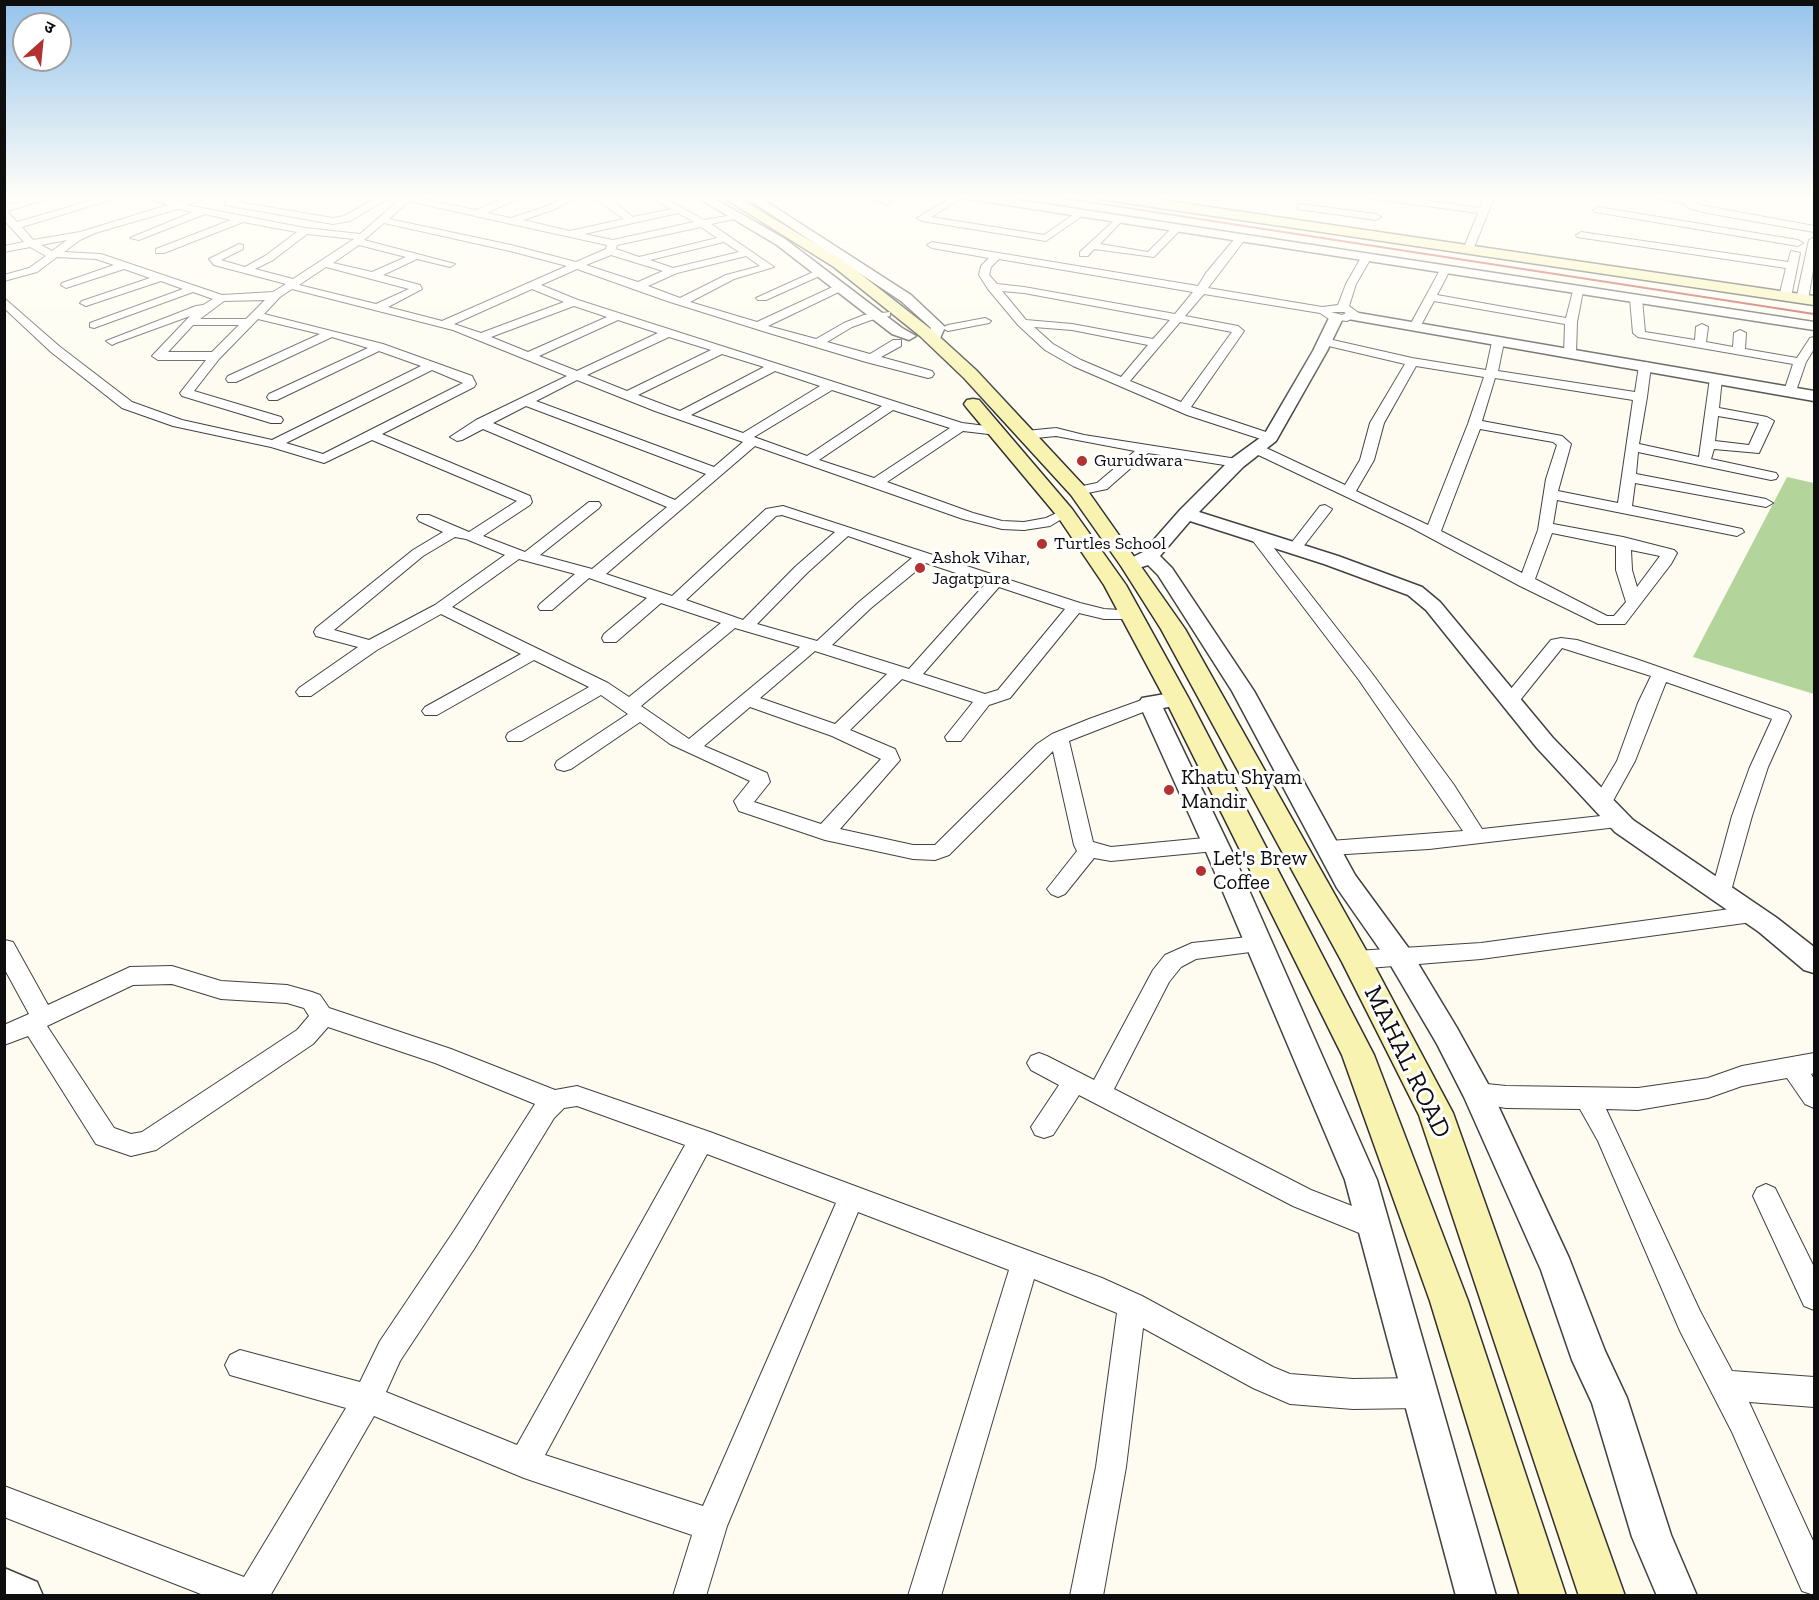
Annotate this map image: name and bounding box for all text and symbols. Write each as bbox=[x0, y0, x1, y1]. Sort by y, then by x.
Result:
north arrow bbox=[12, 12, 72, 72]
text: उ bbox=[41, 17, 58, 38]
place label: Gurudwara bbox=[1094, 450, 1183, 472]
marker: Gurudwara bbox=[1075, 454, 1089, 468]
place label: Turtles School bbox=[1054, 533, 1166, 555]
marker: Turtles School bbox=[1035, 537, 1049, 551]
place label: Ashok Vihar, Jagatpura bbox=[932, 547, 1030, 590]
marker: Ashok Vihar, Jagatpura bbox=[913, 561, 927, 575]
place label: Khatu Shyam Mandir bbox=[1181, 765, 1302, 815]
marker: Khatu Shyam Mandir bbox=[1162, 783, 1176, 797]
place label: Let's Brew Coffee bbox=[1213, 846, 1307, 896]
marker: Let's Brew Coffee bbox=[1194, 864, 1208, 878]
street label: MAHAL ROAD bbox=[1357, 981, 1457, 1143]

